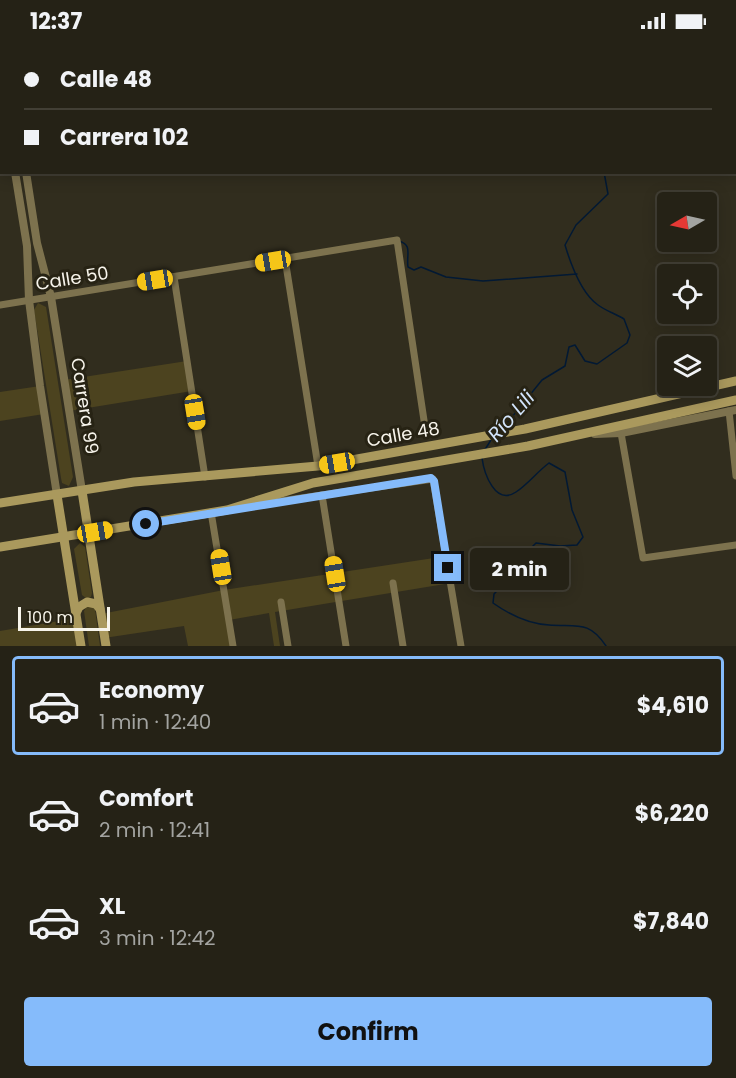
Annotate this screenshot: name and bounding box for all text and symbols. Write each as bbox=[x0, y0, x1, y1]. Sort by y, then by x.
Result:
text: 12:37 bbox=[30, 6, 82, 37]
text: Calle 48 bbox=[60, 64, 152, 95]
text: Carrera 102 bbox=[60, 122, 188, 153]
north arrow bbox=[657, 192, 717, 252]
map controls bbox=[657, 192, 717, 396]
car bbox=[254, 249, 292, 273]
street label: Calle 50 bbox=[34, 260, 110, 296]
button: locate bbox=[657, 264, 717, 324]
car bbox=[136, 268, 174, 292]
button: layers bbox=[657, 336, 717, 396]
street label: Carrera 99 bbox=[65, 356, 105, 456]
water label: Río Lili bbox=[481, 384, 542, 448]
car bbox=[183, 393, 207, 431]
street label: Calle 48 bbox=[365, 415, 441, 453]
car bbox=[318, 451, 356, 475]
route start bbox=[132, 510, 159, 537]
car bbox=[76, 520, 114, 544]
callout: 2 min bbox=[469, 547, 568, 589]
car bbox=[209, 548, 233, 586]
route end bbox=[434, 554, 461, 581]
car bbox=[323, 555, 347, 593]
text: 2 min bbox=[491, 555, 548, 583]
scale bar bbox=[18, 604, 110, 632]
text: 100 m bbox=[27, 606, 73, 629]
text: Economy bbox=[99, 675, 204, 706]
icon: car bbox=[27, 679, 81, 733]
text: $4,610 bbox=[637, 690, 709, 721]
text: 1 min · 12:40 bbox=[99, 708, 211, 736]
text: Comfort bbox=[99, 783, 193, 814]
icon: car bbox=[27, 787, 81, 841]
text: $6,220 bbox=[635, 798, 709, 829]
text: 2 min · 12:41 bbox=[99, 816, 210, 844]
text: XL bbox=[99, 891, 125, 922]
icon: car bbox=[27, 895, 81, 949]
text: $7,840 bbox=[633, 906, 709, 937]
text: 3 min · 12:42 bbox=[99, 924, 216, 952]
button: Confirm bbox=[24, 997, 712, 1066]

